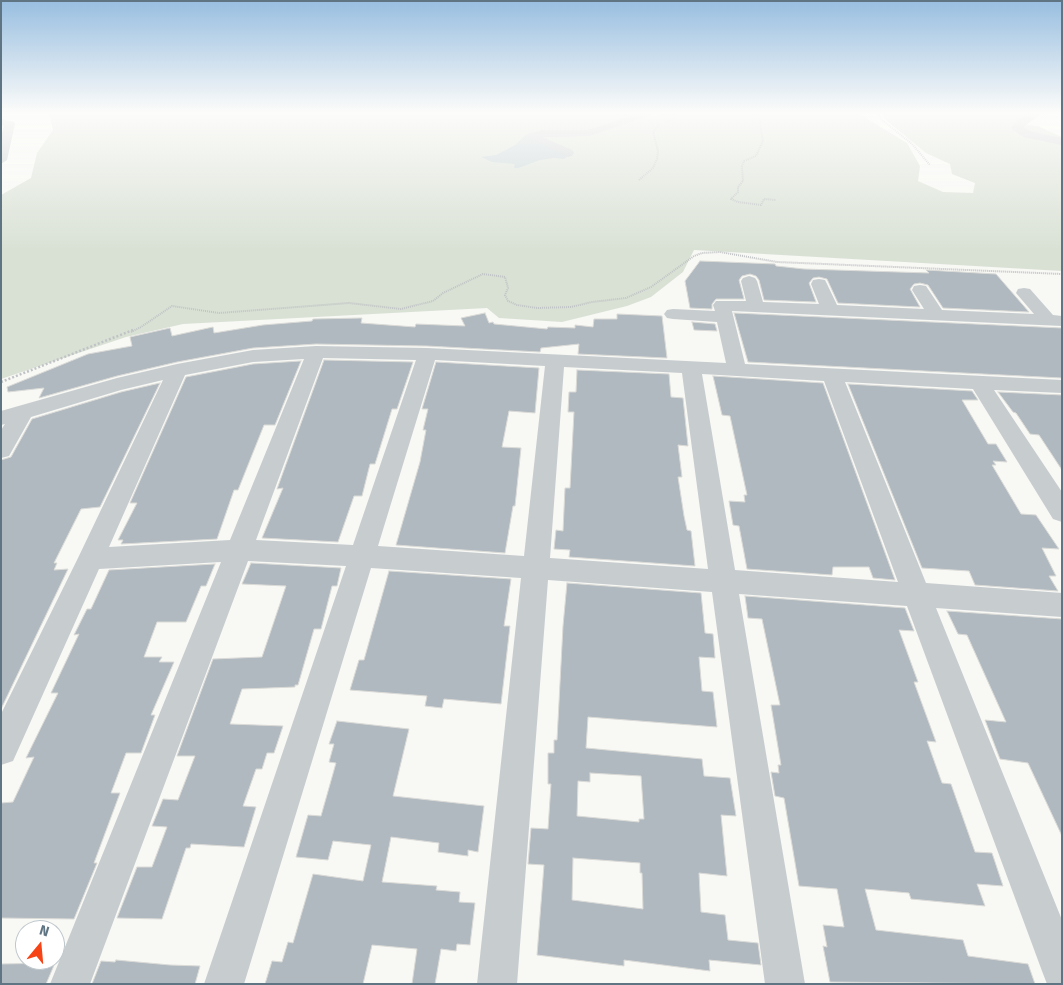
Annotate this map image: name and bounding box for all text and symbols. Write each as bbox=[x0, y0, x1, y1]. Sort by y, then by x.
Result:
north arrow bbox=[15, 920, 65, 970]
text: N bbox=[37, 922, 51, 941]

